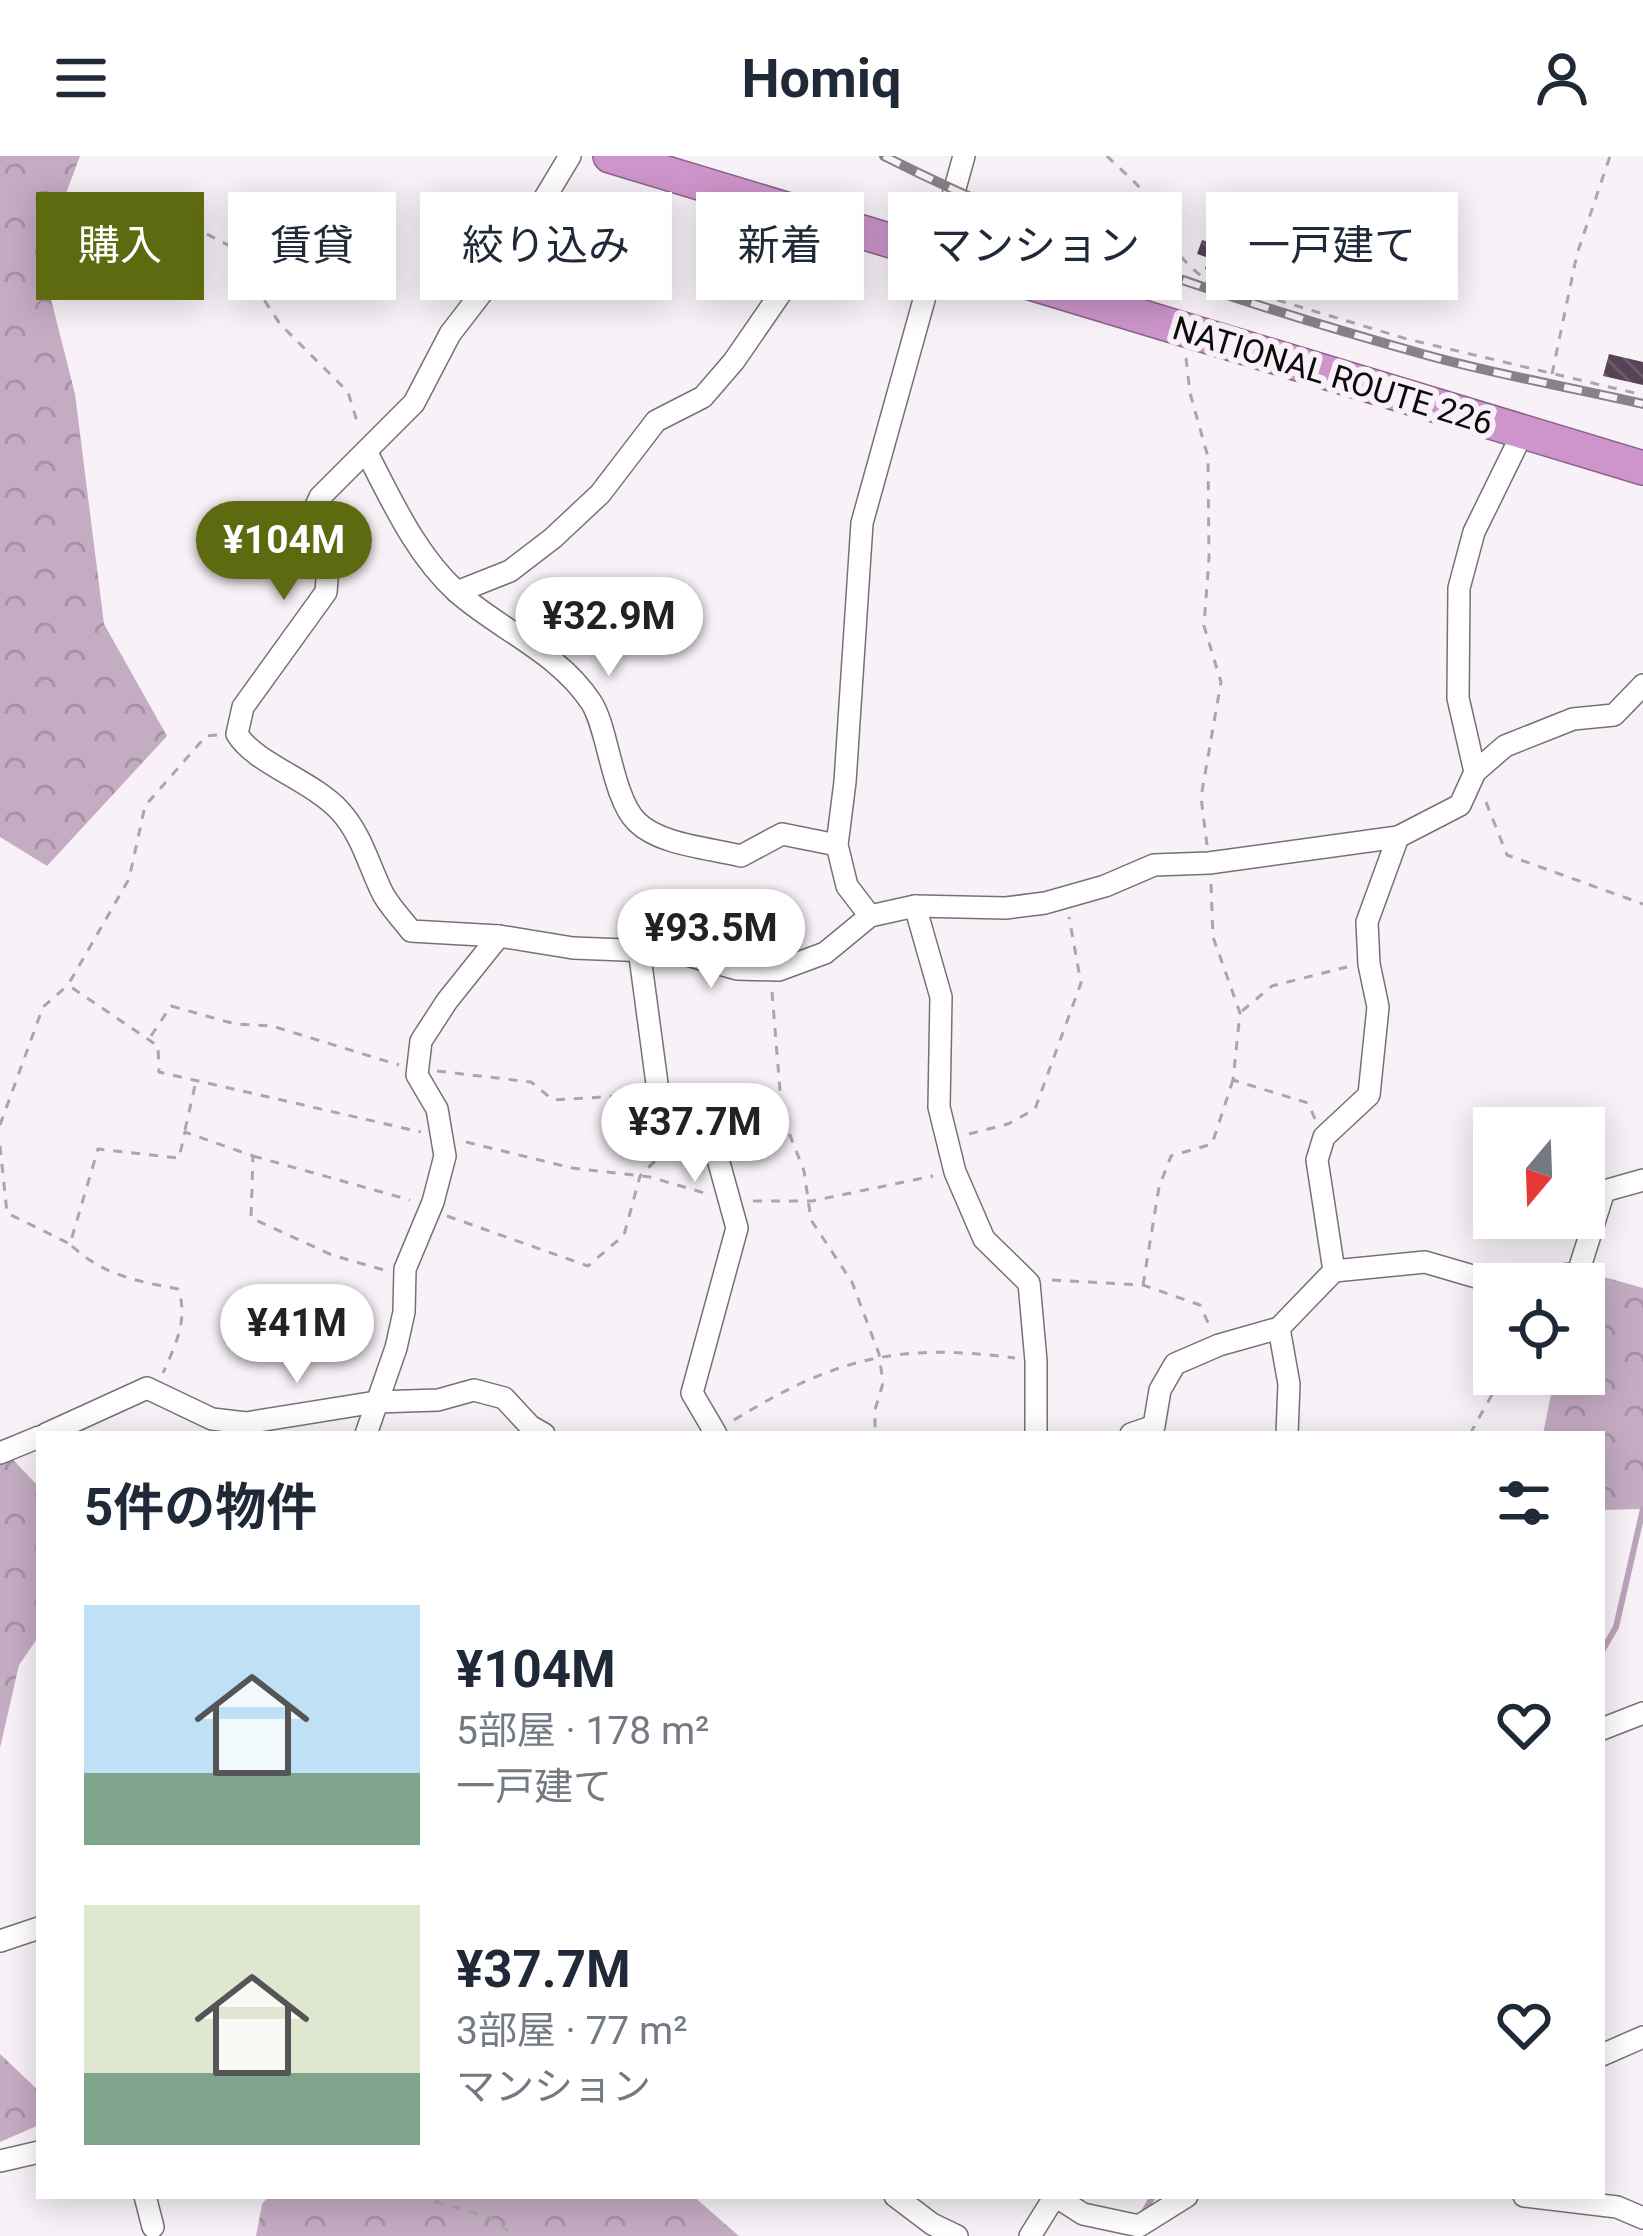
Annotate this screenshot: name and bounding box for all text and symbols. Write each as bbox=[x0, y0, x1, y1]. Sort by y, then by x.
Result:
icon: menu bbox=[48, 45, 114, 111]
icon: person bbox=[1529, 45, 1595, 111]
text: Homiq bbox=[741, 47, 902, 110]
chip: 購入 bbox=[36, 192, 204, 300]
chip: 賃貸 bbox=[228, 192, 396, 300]
chip: 絞り込み bbox=[420, 192, 672, 300]
chip: 新着 bbox=[696, 192, 864, 300]
chip: マンション bbox=[888, 192, 1182, 300]
chip: 一戸建て bbox=[1206, 192, 1458, 300]
street label: NATIONAL ROUTE 226 bbox=[1168, 308, 1498, 443]
pin: ¥104M bbox=[200, 501, 368, 603]
text: ¥104M bbox=[223, 517, 345, 563]
pin: ¥32.9M bbox=[511, 577, 707, 679]
text: ¥32.9M bbox=[542, 593, 676, 639]
pin: ¥93.5M bbox=[613, 889, 809, 991]
text: ¥93.5M bbox=[644, 905, 778, 951]
pin: ¥37.7M bbox=[597, 1083, 793, 1185]
text: ¥37.7M bbox=[628, 1099, 762, 1145]
north arrow bbox=[1473, 1107, 1605, 1239]
map controls bbox=[1473, 1107, 1605, 1395]
button: locate bbox=[1473, 1263, 1605, 1395]
pin: ¥41M bbox=[226, 1284, 368, 1386]
text: ¥41M bbox=[247, 1300, 347, 1346]
icon: filters bbox=[1491, 1470, 1557, 1536]
text: 5件の物件 bbox=[84, 1478, 317, 1537]
text: ¥104M bbox=[456, 1640, 616, 1699]
icon: home bbox=[180, 1653, 324, 1797]
icon: heart bbox=[1491, 1692, 1557, 1758]
text: 5部屋 · 178 m² bbox=[456, 1708, 709, 1754]
text: 一戸建て bbox=[456, 1764, 612, 1810]
text: ¥37.7M bbox=[456, 1940, 631, 1999]
icon: home bbox=[180, 1953, 324, 2097]
icon: heart bbox=[1491, 1992, 1557, 2058]
text: 3部屋 · 77 m² bbox=[456, 2008, 687, 2054]
text: マンション bbox=[456, 2064, 651, 2110]

